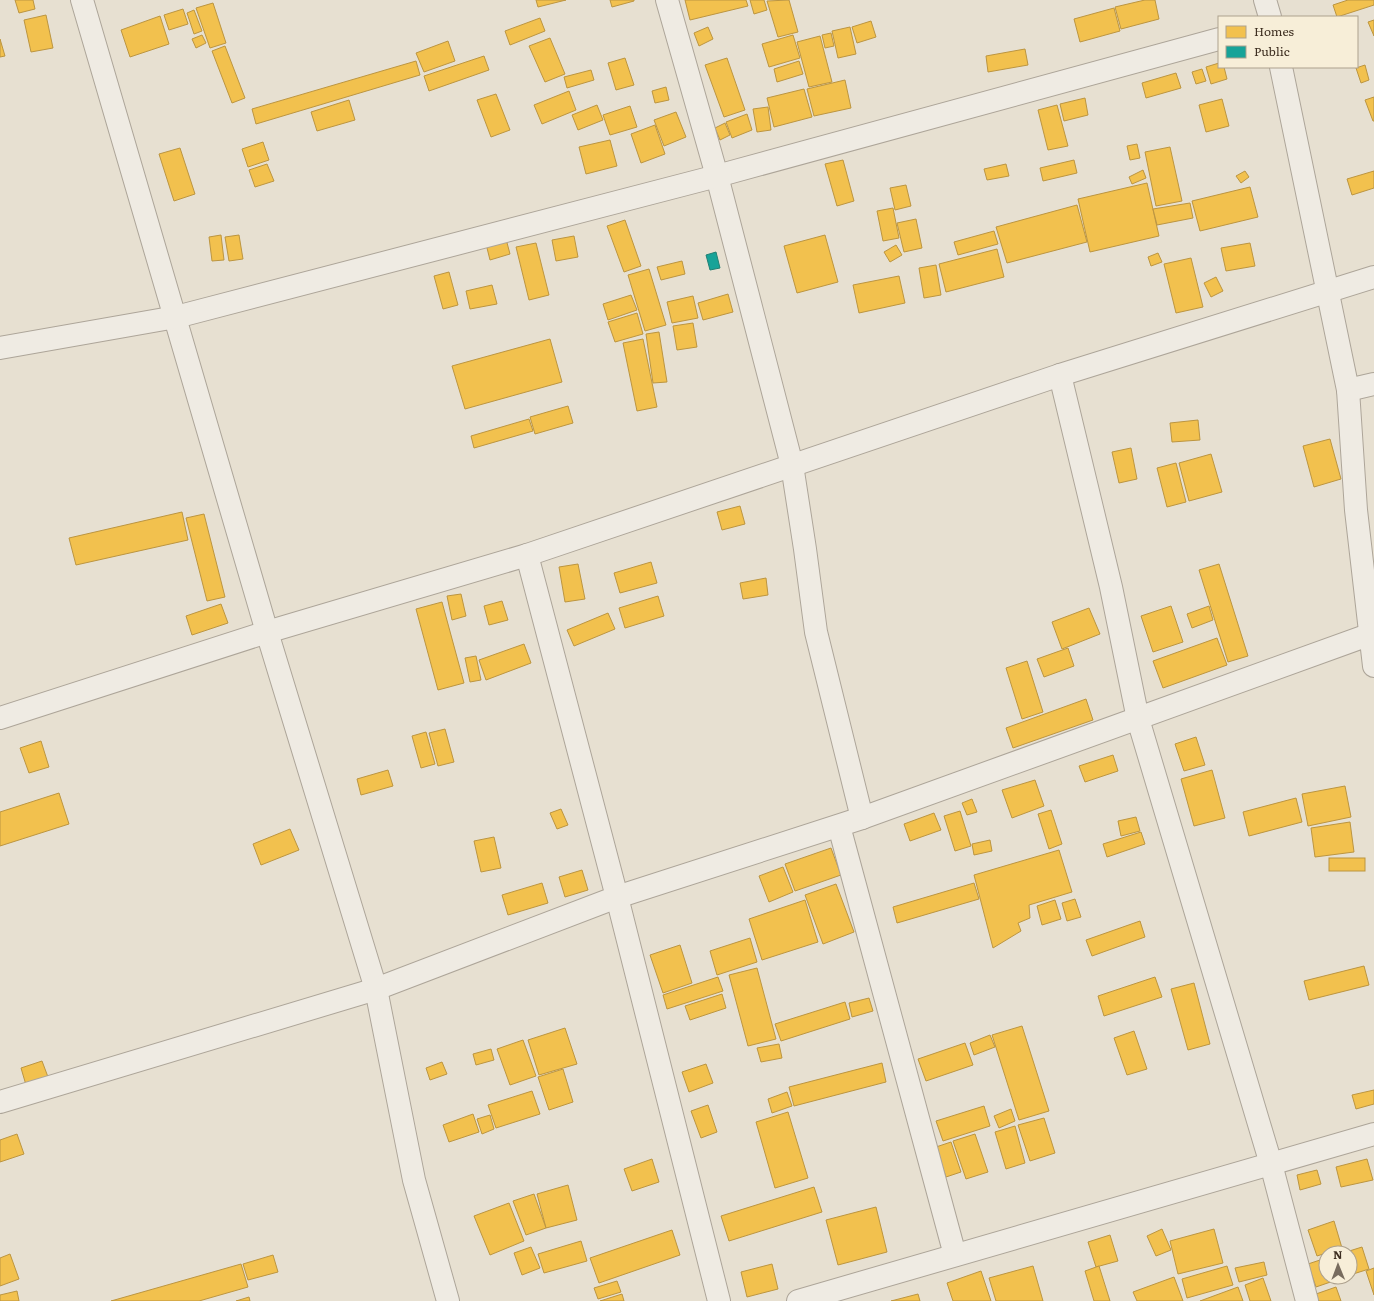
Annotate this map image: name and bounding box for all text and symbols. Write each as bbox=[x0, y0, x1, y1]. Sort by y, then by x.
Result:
legend bbox=[1218, 16, 1358, 68]
text: Homes bbox=[1254, 22, 1294, 40]
text: Public bbox=[1254, 42, 1290, 60]
north arrow bbox=[1318, 1245, 1358, 1285]
text: N bbox=[1333, 1246, 1343, 1262]

